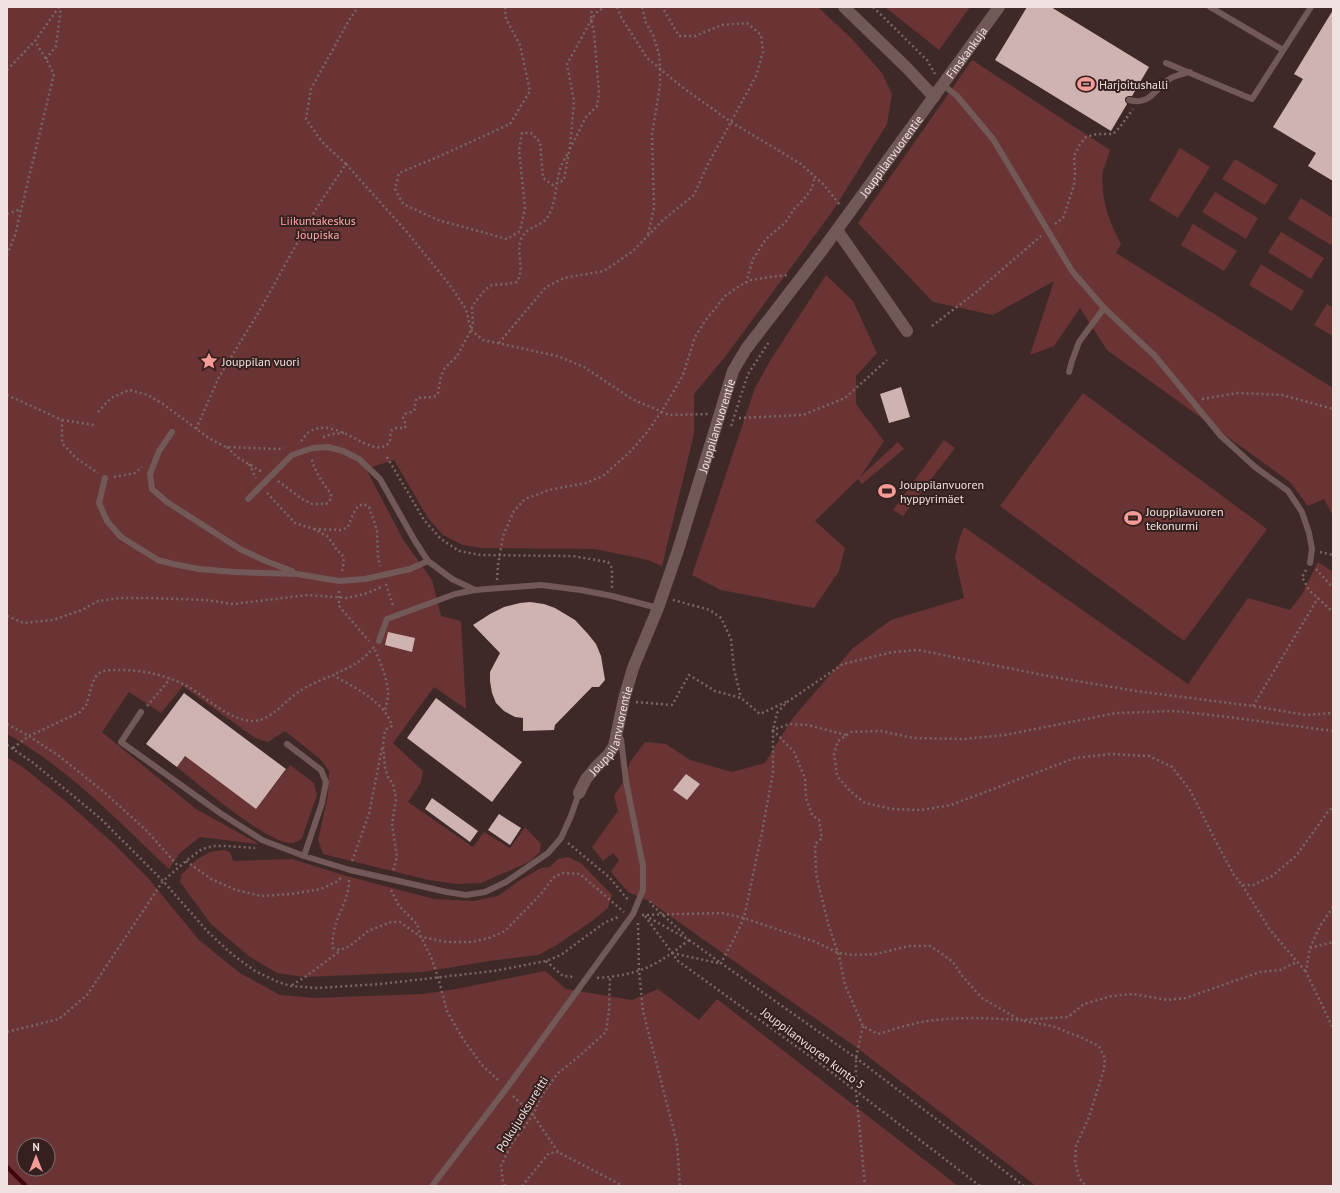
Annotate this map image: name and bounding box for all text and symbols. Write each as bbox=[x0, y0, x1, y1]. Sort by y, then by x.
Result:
street label: Finskankuja bbox=[942, 23, 990, 81]
sports icon: Harjoitushalli bbox=[1076, 74, 1096, 94]
place label: Harjoitushalli bbox=[1099, 77, 1168, 92]
street label: Jouppilanvuorentie bbox=[855, 112, 926, 200]
park label: Liikuntakeskus Joupiska bbox=[280, 213, 356, 242]
place icon: Jouppilan vuori bbox=[199, 351, 219, 371]
place label: Jouppilan vuori bbox=[221, 354, 300, 369]
street label: Jouppilanvuorentie bbox=[694, 377, 738, 475]
place label: Jouppilanvuoren hyppyrimäet bbox=[899, 477, 984, 506]
sports icon: Jouppilanvuoren hyppyrimäet bbox=[877, 481, 897, 501]
place label: Jouppilavuoren tekonurmi bbox=[1145, 504, 1223, 533]
sports icon: Jouppilavuoren tekonurmi bbox=[1123, 508, 1143, 528]
street label: Jouppilanvuorentie bbox=[584, 684, 635, 779]
street label: Jouppilanvuoren kunto 5 bbox=[757, 1003, 868, 1092]
street label: Polkujuoksureitti bbox=[493, 1073, 551, 1155]
north arrow bbox=[16, 1137, 56, 1177]
text: N bbox=[32, 1140, 40, 1154]

